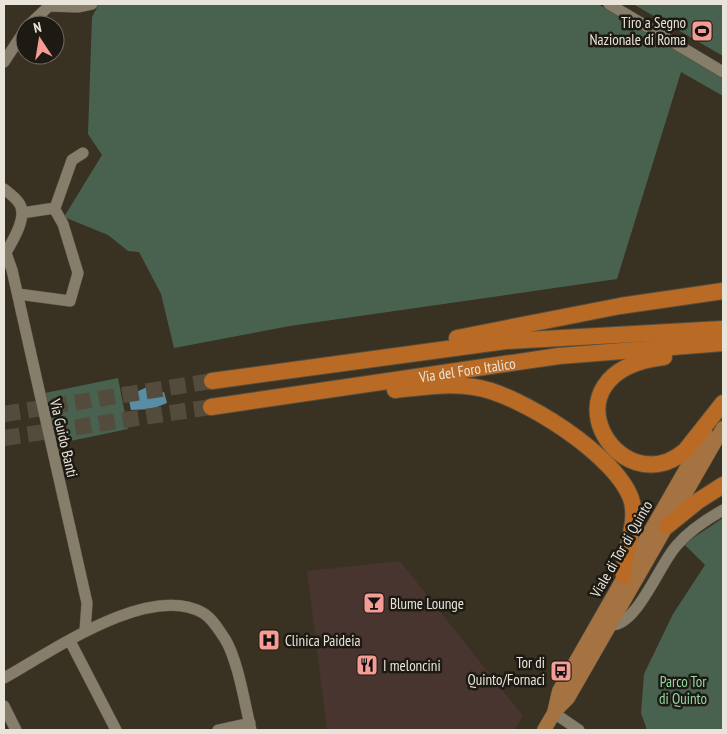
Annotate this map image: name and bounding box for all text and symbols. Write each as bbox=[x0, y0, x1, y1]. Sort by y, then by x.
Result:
place label: Tiro a Segno Nazionale di Roma bbox=[590, 13, 686, 49]
north arrow bbox=[15, 15, 65, 65]
text: N bbox=[32, 18, 43, 37]
sports icon: Tiro a Segno Nazionale di Roma bbox=[690, 19, 714, 43]
street label: Via del Foro Italico bbox=[417, 353, 517, 386]
street label: Via Guido Banti bbox=[46, 396, 82, 479]
street label: Viale di Tor di Quinto bbox=[585, 497, 656, 602]
bar icon: Blume Lounge bbox=[362, 591, 386, 615]
place label: Blume Lounge bbox=[390, 594, 464, 613]
hospital icon: Clinica Paideia bbox=[257, 628, 281, 652]
place label: Clinica Paideia bbox=[285, 631, 361, 650]
restaurant icon: I meloncini bbox=[355, 653, 379, 677]
place label: Tor di Quinto/Fornaci bbox=[468, 653, 545, 689]
place label: I meloncini bbox=[383, 656, 441, 675]
bus stop icon: Tor di Quinto/Fornaci bbox=[549, 659, 573, 683]
park label: Parco Tor di Quinto bbox=[659, 672, 707, 708]

